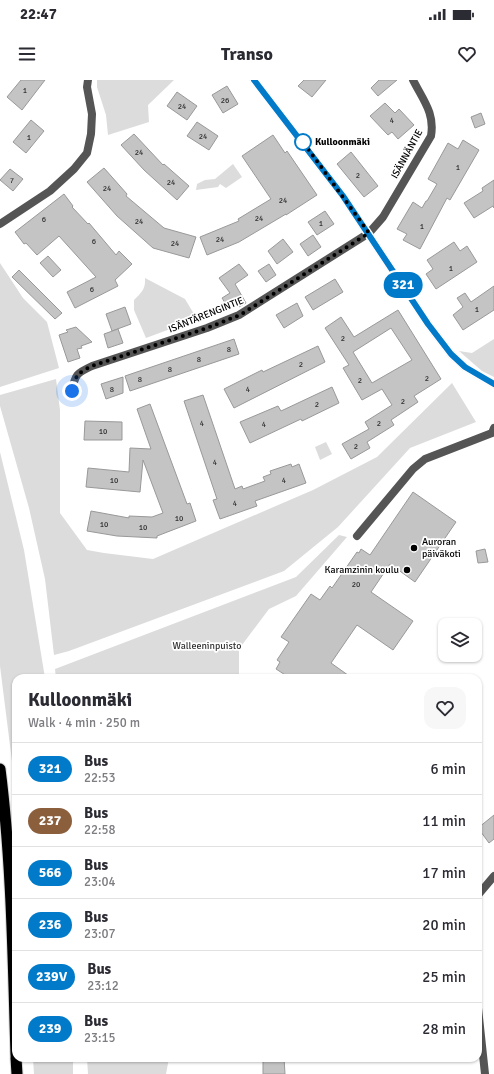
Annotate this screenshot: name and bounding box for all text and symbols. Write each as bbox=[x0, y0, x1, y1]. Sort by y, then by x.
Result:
text: 22:47 bbox=[20, 5, 57, 23]
icon: menu bbox=[16, 43, 38, 65]
text: Transo bbox=[221, 43, 273, 65]
icon: heart bbox=[456, 43, 478, 65]
house number: 1 bbox=[23, 85, 27, 95]
house number: 26 bbox=[221, 95, 229, 105]
house number: 24 bbox=[178, 101, 187, 111]
house number: 4 bbox=[390, 115, 395, 125]
street label: ISÄNNÄNTIE bbox=[389, 127, 426, 181]
house number: 24 bbox=[199, 131, 208, 141]
house number: 1 bbox=[27, 132, 31, 142]
marker: Kulloonmäki bbox=[294, 133, 312, 151]
place label: Kulloonmäki bbox=[315, 136, 370, 148]
house number: 24 bbox=[135, 147, 144, 157]
house number: 1 bbox=[456, 162, 460, 172]
house number: 2 bbox=[356, 170, 360, 180]
house number: 7 bbox=[10, 175, 14, 185]
house number: 24 bbox=[167, 177, 176, 187]
house number: 24 bbox=[103, 183, 112, 193]
house number: 24 bbox=[279, 195, 288, 205]
house number: 24 bbox=[255, 213, 264, 223]
house number: 6 bbox=[42, 214, 46, 224]
house number: 24 bbox=[135, 216, 144, 226]
house number: 1 bbox=[319, 218, 323, 228]
house number: 1 bbox=[420, 221, 424, 231]
house number: 24 bbox=[216, 234, 225, 244]
house number: 6 bbox=[92, 236, 96, 246]
house number: 24 bbox=[171, 238, 180, 248]
house number: 1 bbox=[449, 263, 453, 273]
line badge: 321 bbox=[380, 272, 426, 298]
text: 321 bbox=[392, 276, 414, 293]
house number: 6 bbox=[90, 284, 94, 294]
street label: ISÄNTÄRENGINTIE bbox=[167, 294, 246, 336]
house number: 1 bbox=[475, 304, 479, 314]
house number: 2 bbox=[341, 333, 345, 343]
house number: 8 bbox=[227, 344, 231, 354]
house number: 8 bbox=[197, 354, 201, 364]
house number: 2 bbox=[299, 359, 303, 369]
house number: 8 bbox=[168, 364, 172, 374]
house number: 2 bbox=[425, 373, 429, 383]
house number: 8 bbox=[138, 374, 142, 384]
house number: 2 bbox=[358, 375, 362, 385]
your location bbox=[62, 381, 82, 401]
house number: 8 bbox=[110, 384, 114, 394]
house number: 4 bbox=[246, 384, 251, 394]
house number: 2 bbox=[401, 396, 405, 406]
house number: 2 bbox=[315, 399, 319, 409]
house number: 4 bbox=[200, 418, 205, 428]
house number: 2 bbox=[377, 418, 381, 428]
house number: 4 bbox=[262, 419, 267, 429]
house number: 10 bbox=[99, 426, 107, 436]
house number: 2 bbox=[354, 441, 358, 451]
house number: 4 bbox=[213, 457, 218, 467]
house number: 10 bbox=[110, 475, 118, 485]
house number: 4 bbox=[282, 475, 287, 485]
house number: 4 bbox=[233, 498, 238, 508]
house number: 10 bbox=[175, 513, 183, 523]
house number: 10 bbox=[100, 519, 108, 529]
house number: 10 bbox=[139, 522, 147, 532]
place label: Auroran päiväkoti bbox=[422, 536, 461, 560]
marker: Auroran päiväkoti bbox=[409, 543, 419, 553]
place label: Karamzinin koulu bbox=[325, 564, 399, 576]
marker: Karamzinin koulu bbox=[402, 565, 412, 575]
house number: 20 bbox=[352, 579, 360, 589]
map controls bbox=[438, 618, 482, 662]
button: layers bbox=[438, 618, 482, 662]
park label: Walleeninpuisto bbox=[173, 640, 241, 652]
button: heart bbox=[424, 687, 466, 729]
text: Kulloonmäki bbox=[28, 688, 132, 712]
text: Walk · 4 min · 250 m bbox=[28, 715, 140, 731]
text: Bus bbox=[84, 752, 108, 770]
text: 321 bbox=[39, 760, 61, 777]
text: 6 min bbox=[430, 760, 466, 778]
text: 22:53 bbox=[84, 770, 116, 786]
text: Bus bbox=[84, 804, 108, 822]
text: 237 bbox=[39, 812, 61, 829]
text: 11 min bbox=[422, 812, 466, 830]
text: 22:58 bbox=[84, 822, 116, 838]
text: Bus bbox=[84, 856, 108, 874]
text: 566 bbox=[39, 864, 61, 881]
text: 17 min bbox=[422, 864, 466, 882]
text: 23:04 bbox=[84, 874, 116, 890]
text: Bus bbox=[84, 908, 108, 926]
text: 236 bbox=[39, 916, 61, 933]
text: 20 min bbox=[422, 916, 466, 934]
text: 23:07 bbox=[84, 926, 116, 942]
text: Bus bbox=[87, 960, 111, 978]
text: 239V bbox=[36, 968, 67, 985]
text: 25 min bbox=[422, 968, 466, 986]
text: 23:12 bbox=[87, 978, 119, 994]
text: Bus bbox=[84, 1012, 108, 1030]
text: 239 bbox=[39, 1020, 61, 1037]
text: 28 min bbox=[422, 1020, 466, 1038]
text: 23:15 bbox=[84, 1030, 116, 1046]

